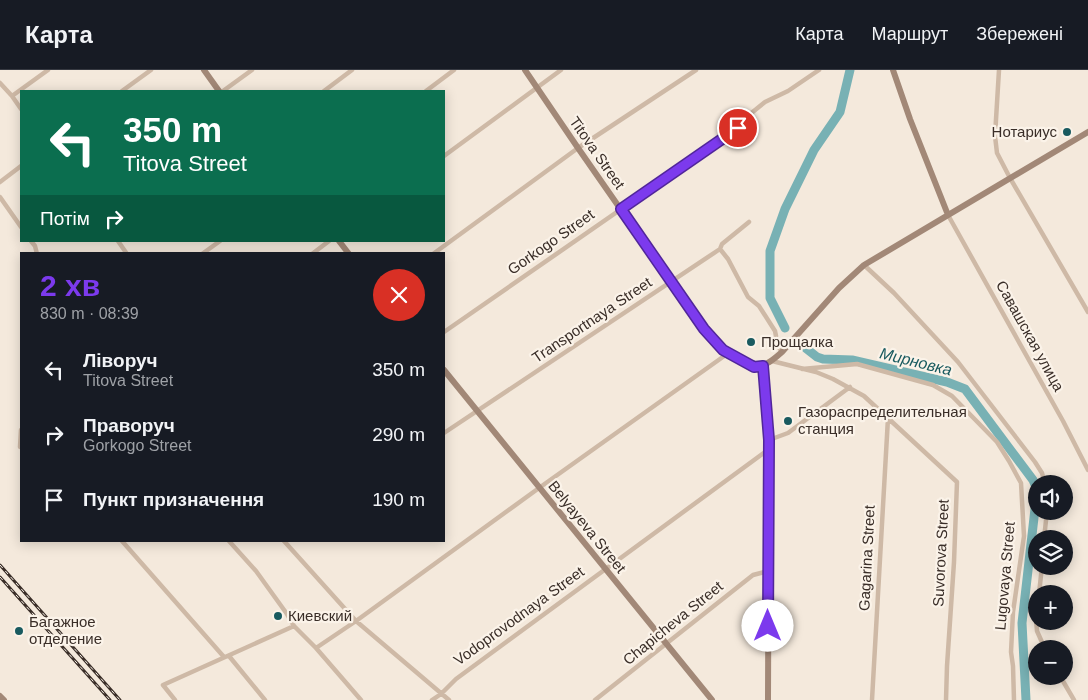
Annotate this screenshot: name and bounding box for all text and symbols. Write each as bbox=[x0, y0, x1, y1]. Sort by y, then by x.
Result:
text: Карта bbox=[25, 21, 93, 48]
text: Карта bbox=[795, 24, 843, 44]
text: Маршрут bbox=[871, 24, 948, 44]
text: Збережені bbox=[976, 24, 1063, 44]
pin bbox=[717, 107, 759, 149]
icon: left bbox=[40, 110, 105, 175]
text: 350 m bbox=[123, 110, 222, 149]
street label: Titova Street bbox=[566, 113, 629, 193]
icon: arrive bbox=[724, 114, 752, 142]
place label: Нотариус bbox=[992, 123, 1057, 140]
marker: Нотариус bbox=[1061, 126, 1073, 138]
text: Titova Street bbox=[123, 151, 247, 176]
icon: right bbox=[100, 205, 128, 233]
street label: Gorkogo Street bbox=[504, 205, 598, 278]
text: Потім bbox=[40, 208, 90, 229]
text: 2 хв bbox=[40, 269, 100, 302]
button: close bbox=[373, 269, 425, 321]
street label: Transportnaya Street bbox=[529, 273, 655, 366]
street label: Савашская улица bbox=[993, 278, 1068, 395]
text: 830 m · 08:39 bbox=[40, 305, 139, 322]
place label: Прощалка bbox=[761, 333, 834, 350]
marker: Прощалка bbox=[745, 336, 757, 348]
water label: Мирновка bbox=[878, 344, 954, 379]
text: Ліворуч bbox=[83, 350, 158, 371]
icon: left bbox=[40, 356, 68, 384]
text: 350 m bbox=[372, 359, 425, 380]
text: Titova Street bbox=[83, 372, 173, 389]
place label: Газораспределительная станция bbox=[798, 403, 967, 437]
text: Праворуч bbox=[83, 415, 175, 436]
marker: Газораспределительная станция bbox=[782, 415, 794, 427]
icon: right bbox=[40, 421, 68, 449]
text: 290 m bbox=[372, 424, 425, 445]
text: Gorkogo Street bbox=[83, 437, 192, 454]
map controls bbox=[1028, 475, 1073, 685]
button: sound bbox=[1028, 475, 1073, 520]
street label: Belyayeva Street bbox=[545, 477, 630, 577]
icon: arrive bbox=[40, 486, 68, 514]
text: Пункт призначення bbox=[83, 489, 264, 510]
text: 190 m bbox=[372, 489, 425, 510]
street label: Suvorova Street bbox=[929, 498, 952, 607]
street label: Gagarina Street bbox=[855, 504, 878, 611]
street label: Lugovaya Street bbox=[991, 520, 1018, 631]
button: layers bbox=[1028, 530, 1073, 575]
street label: Vodoprovodnaya Street bbox=[450, 562, 588, 669]
street label: Chapicheva Street bbox=[619, 577, 727, 668]
button: + bbox=[1028, 585, 1073, 630]
position arrow bbox=[741, 599, 793, 651]
place label: Киевский bbox=[288, 607, 352, 624]
marker: Киевский bbox=[272, 610, 284, 622]
place label: Багажное отделение bbox=[29, 613, 102, 647]
marker: Багажное отделение bbox=[13, 625, 25, 637]
button: − bbox=[1028, 640, 1073, 685]

